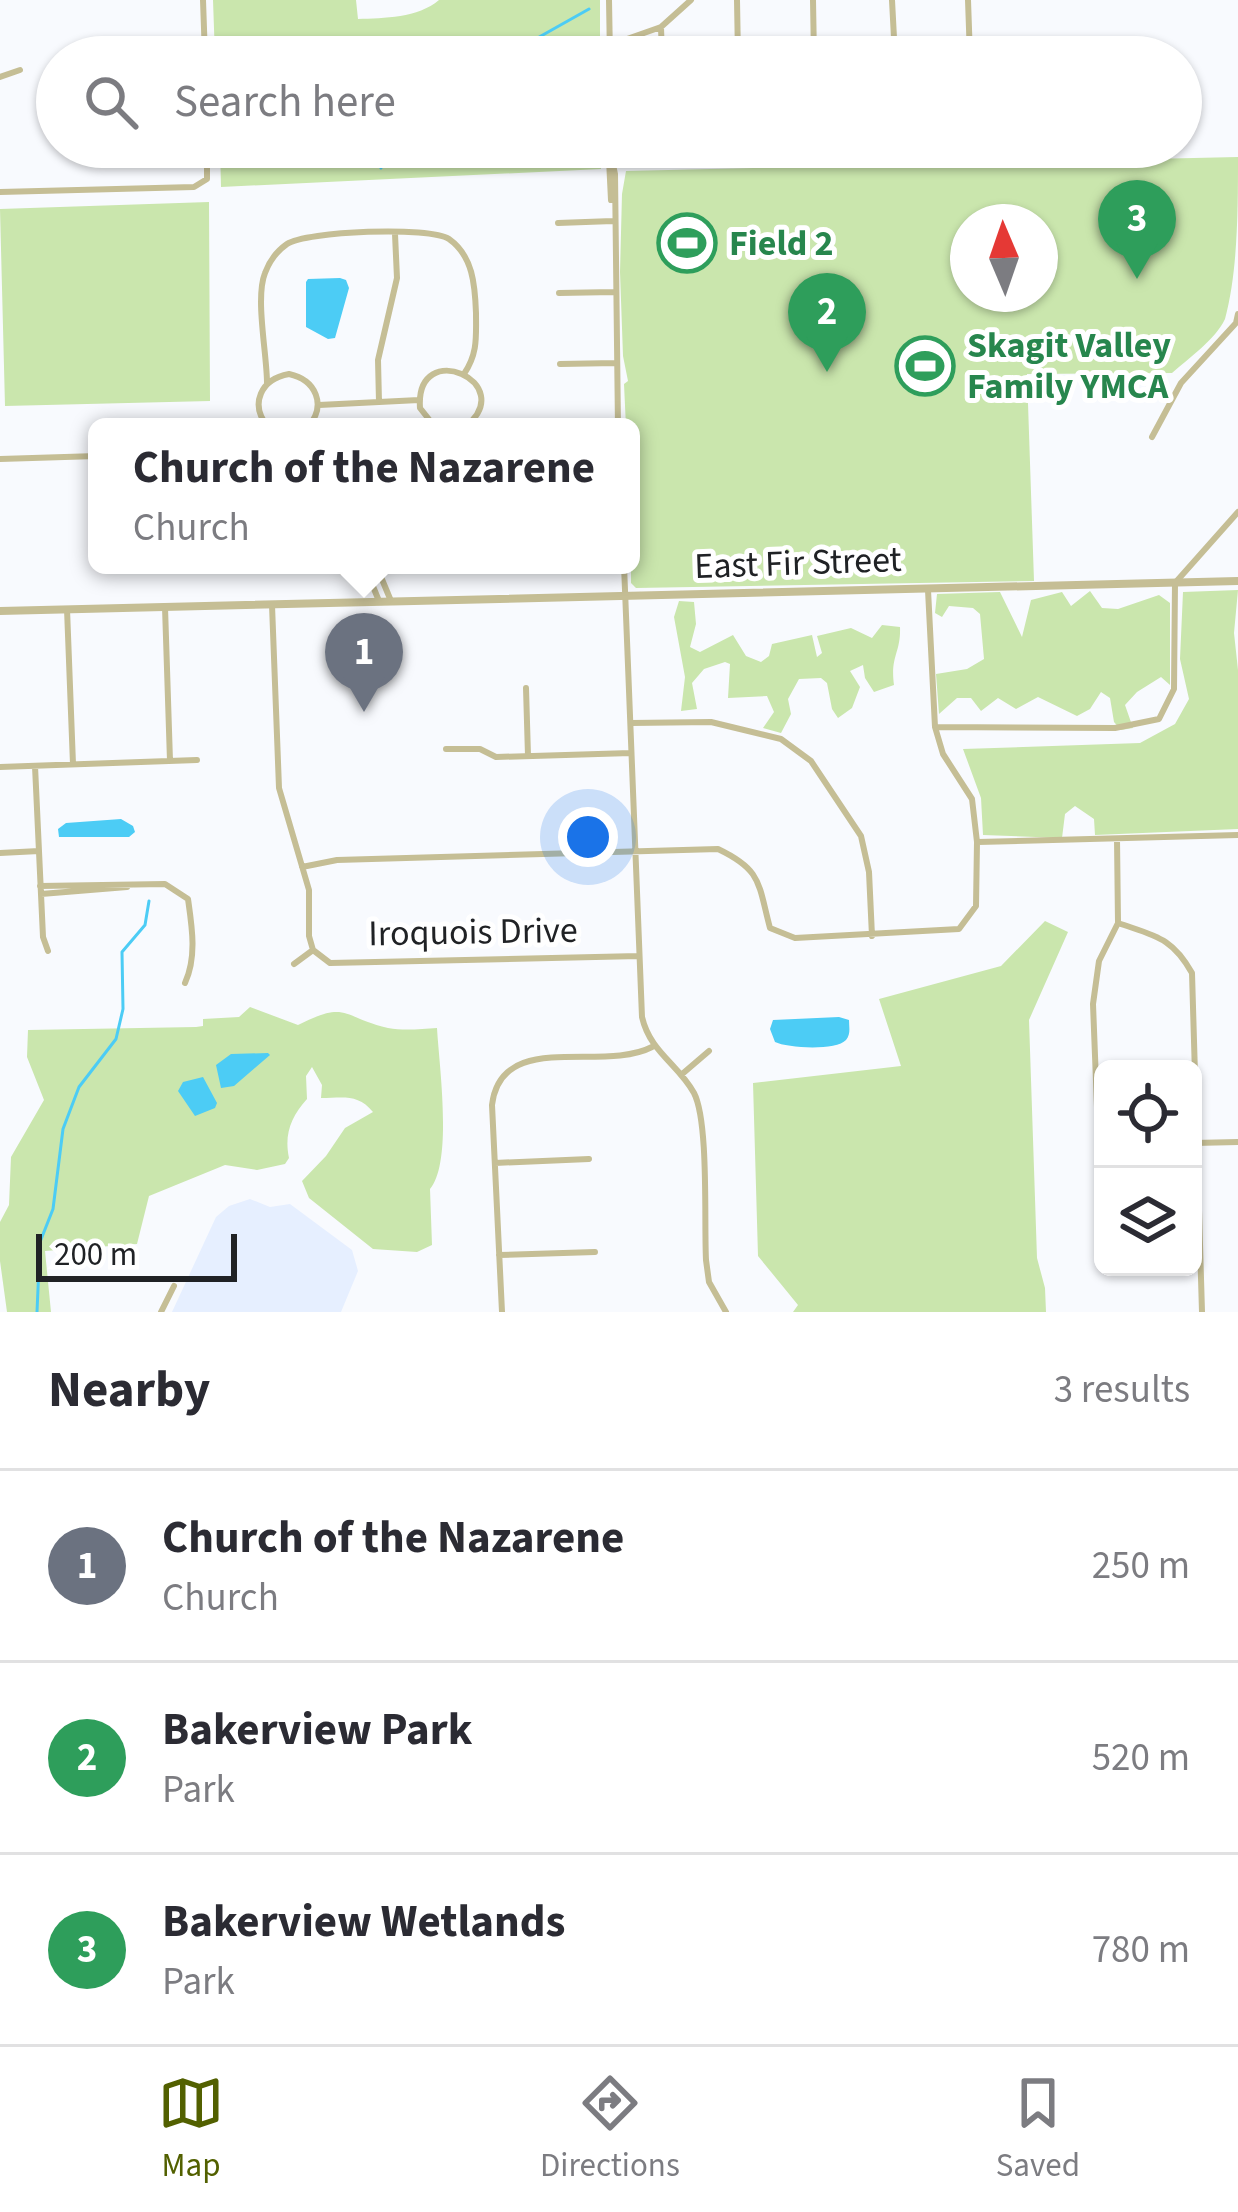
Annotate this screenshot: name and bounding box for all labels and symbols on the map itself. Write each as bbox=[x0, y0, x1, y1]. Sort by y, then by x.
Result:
pin: 3 bbox=[1098, 180, 1176, 279]
north arrow bbox=[950, 204, 1058, 312]
sports icon: Field 2 bbox=[656, 212, 718, 274]
place label: Field 2 bbox=[729, 218, 834, 269]
pin: 2 bbox=[788, 273, 866, 372]
place label: Skagit Valley Family YMCA bbox=[967, 320, 1171, 412]
sports icon: Skagit Valley Family YMCA bbox=[894, 335, 956, 397]
street label: East Fir Street bbox=[693, 534, 903, 592]
pin: 1 bbox=[325, 613, 403, 712]
your location bbox=[558, 807, 618, 867]
street label: Iroquois Drive bbox=[368, 905, 578, 959]
scale bar bbox=[36, 1228, 237, 1281]

